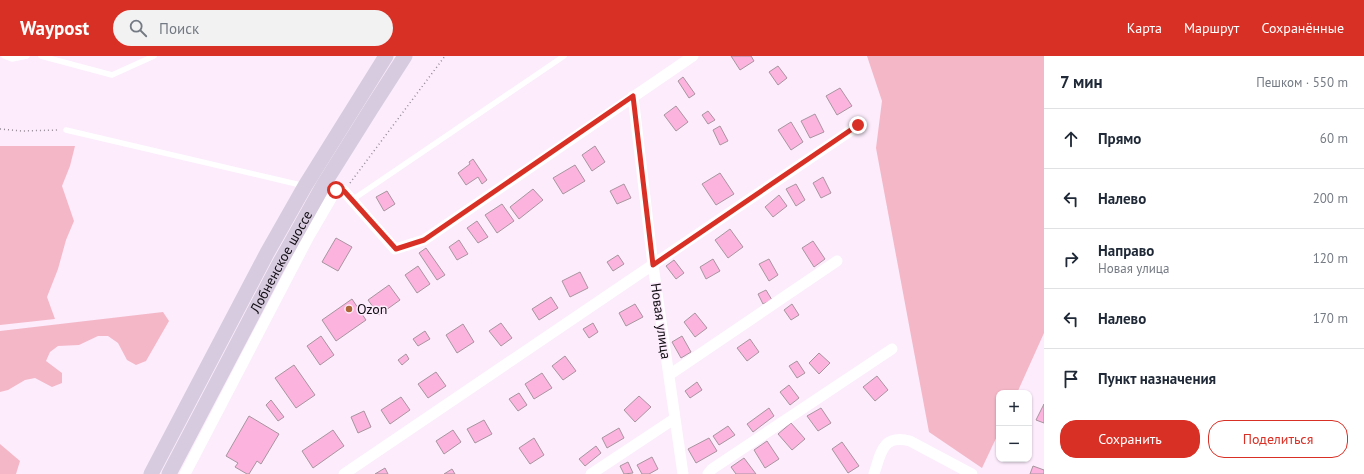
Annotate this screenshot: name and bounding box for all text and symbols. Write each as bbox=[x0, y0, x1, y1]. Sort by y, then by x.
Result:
search box bbox=[113, 10, 393, 46]
text: Waypost bbox=[20, 16, 89, 40]
icon: search bbox=[127, 17, 149, 39]
text: Поиск bbox=[159, 19, 199, 38]
text: Карта bbox=[1127, 19, 1162, 37]
text: Маршрут bbox=[1184, 19, 1239, 37]
text: Сохранённые bbox=[1261, 19, 1344, 37]
text: 7 мин bbox=[1060, 71, 1103, 93]
text: Пешком · 550 m bbox=[1256, 74, 1348, 91]
route end bbox=[849, 116, 867, 134]
icon: ahead bbox=[1060, 128, 1082, 150]
text: Прямо bbox=[1098, 129, 1141, 148]
text: 60 m bbox=[1320, 130, 1348, 147]
route start bbox=[327, 181, 345, 199]
icon: left bbox=[1060, 188, 1082, 210]
text: Налево bbox=[1098, 189, 1146, 208]
text: 200 m bbox=[1313, 190, 1348, 207]
street label: Лобненское шоссе bbox=[245, 207, 316, 317]
text: Направо bbox=[1098, 241, 1154, 260]
icon: right bbox=[1060, 248, 1082, 270]
text: 120 m bbox=[1313, 250, 1348, 267]
text: Новая улица bbox=[1098, 260, 1169, 277]
street label: Новая улица bbox=[647, 282, 675, 360]
place label: Ozon bbox=[357, 300, 387, 318]
marker: Ozon bbox=[344, 304, 354, 314]
icon: left bbox=[1060, 308, 1082, 330]
text: Налево bbox=[1098, 309, 1146, 328]
text: 170 m bbox=[1313, 310, 1348, 327]
icon: arrive bbox=[1060, 368, 1082, 390]
text: Пункт назначения bbox=[1098, 369, 1216, 388]
map controls bbox=[996, 390, 1032, 462]
button: + bbox=[996, 390, 1032, 426]
button: Сохранить bbox=[1060, 420, 1200, 458]
button: Поделиться bbox=[1208, 420, 1348, 458]
button: − bbox=[996, 426, 1032, 462]

